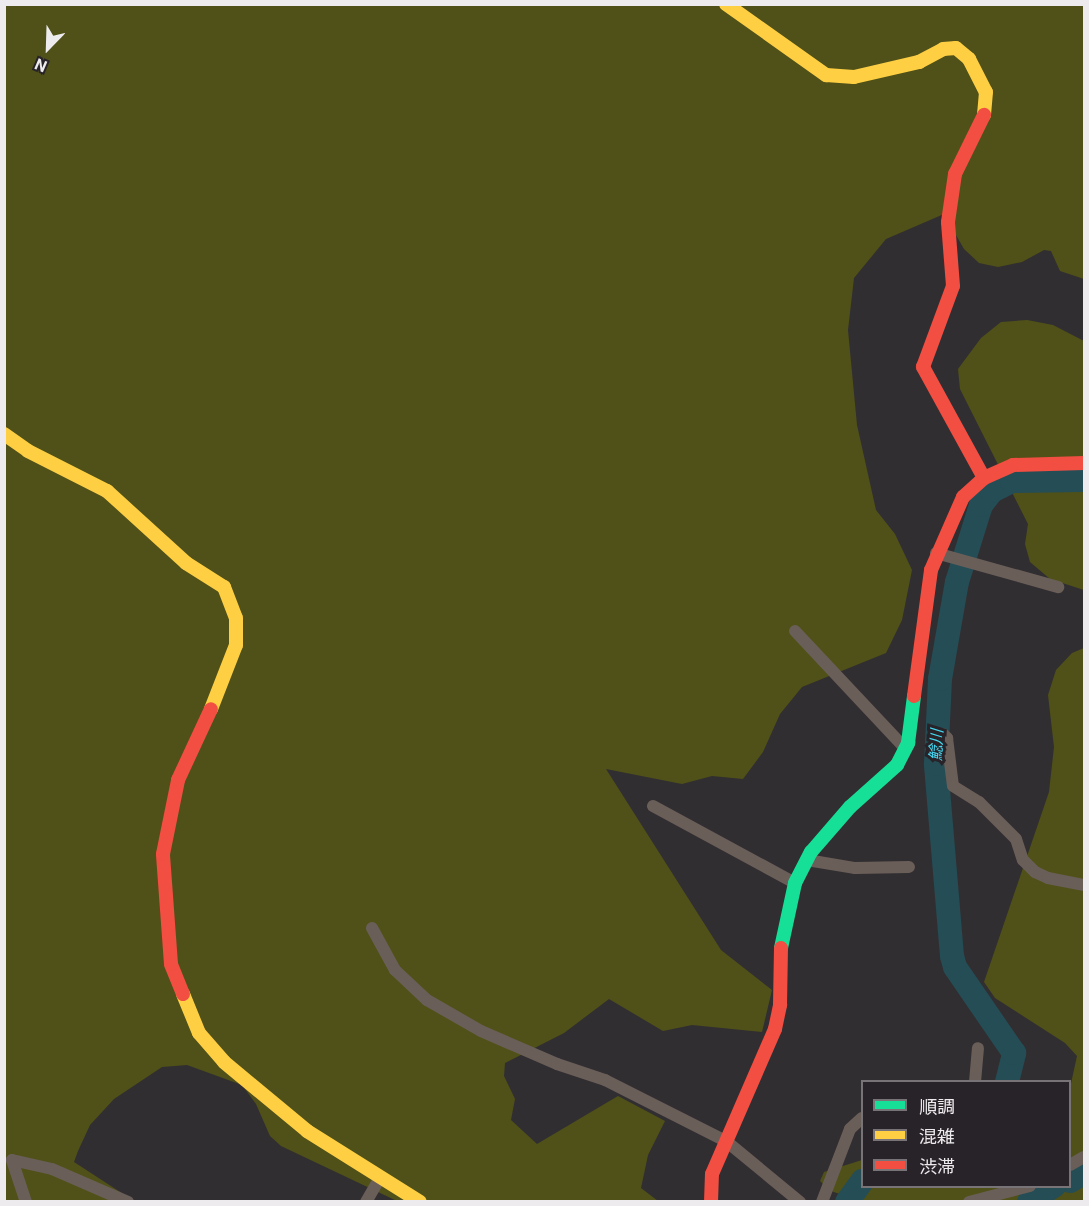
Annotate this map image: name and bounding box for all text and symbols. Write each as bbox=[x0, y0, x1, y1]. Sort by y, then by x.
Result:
north arrow bbox=[18, 18, 78, 78]
text: N bbox=[32, 54, 50, 76]
water label: 鯰川 bbox=[927, 729, 947, 761]
legend bbox=[861, 1080, 1071, 1188]
text: 順調 bbox=[919, 1096, 955, 1117]
text: 混雑 bbox=[919, 1126, 955, 1147]
text: 渋滞 bbox=[919, 1156, 955, 1177]

